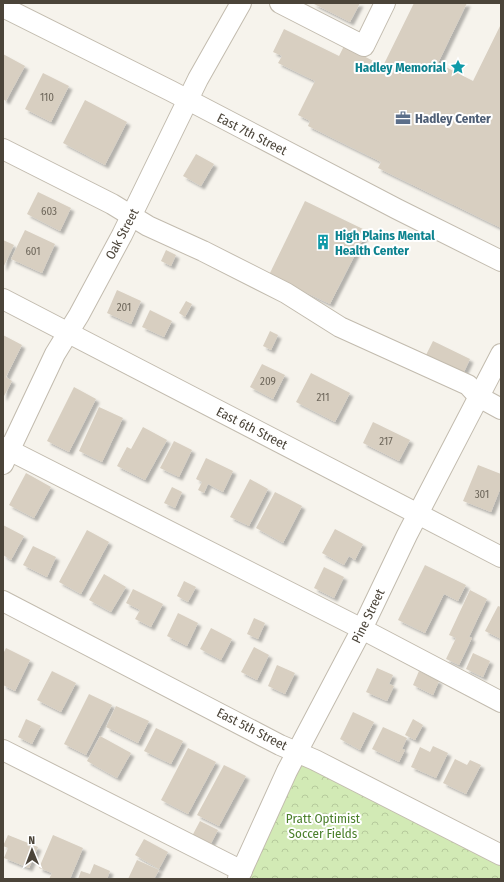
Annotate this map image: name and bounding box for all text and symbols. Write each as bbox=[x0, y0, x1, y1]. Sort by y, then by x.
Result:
place icon: Hadley Memorial bbox=[449, 58, 467, 76]
place label: Hadley Memorial bbox=[355, 60, 446, 75]
house number: 110 bbox=[40, 91, 54, 104]
office icon: Hadley Center bbox=[394, 109, 412, 127]
street label: East 7th Street bbox=[215, 110, 290, 158]
place label: Hadley Center bbox=[415, 111, 491, 126]
house number: 603 bbox=[41, 205, 57, 218]
street label: Oak Street bbox=[102, 205, 142, 262]
place label: High Plains Mental Health Center bbox=[335, 228, 435, 258]
building icon: High Plains Mental Health Center bbox=[314, 233, 332, 251]
house number: 601 bbox=[25, 245, 41, 258]
house number: 201 bbox=[117, 301, 131, 314]
house number: 209 bbox=[260, 375, 276, 388]
house number: 211 bbox=[316, 391, 330, 404]
street label: East 6th Street bbox=[214, 404, 291, 453]
house number: 217 bbox=[379, 435, 393, 448]
house number: 301 bbox=[475, 488, 489, 501]
street label: Pine Street bbox=[348, 586, 388, 646]
street label: East 5th Street bbox=[214, 705, 290, 754]
park label: Pratt Optimist Soccer Fields bbox=[286, 811, 361, 841]
north arrow bbox=[12, 830, 52, 870]
text: N bbox=[28, 834, 35, 847]

